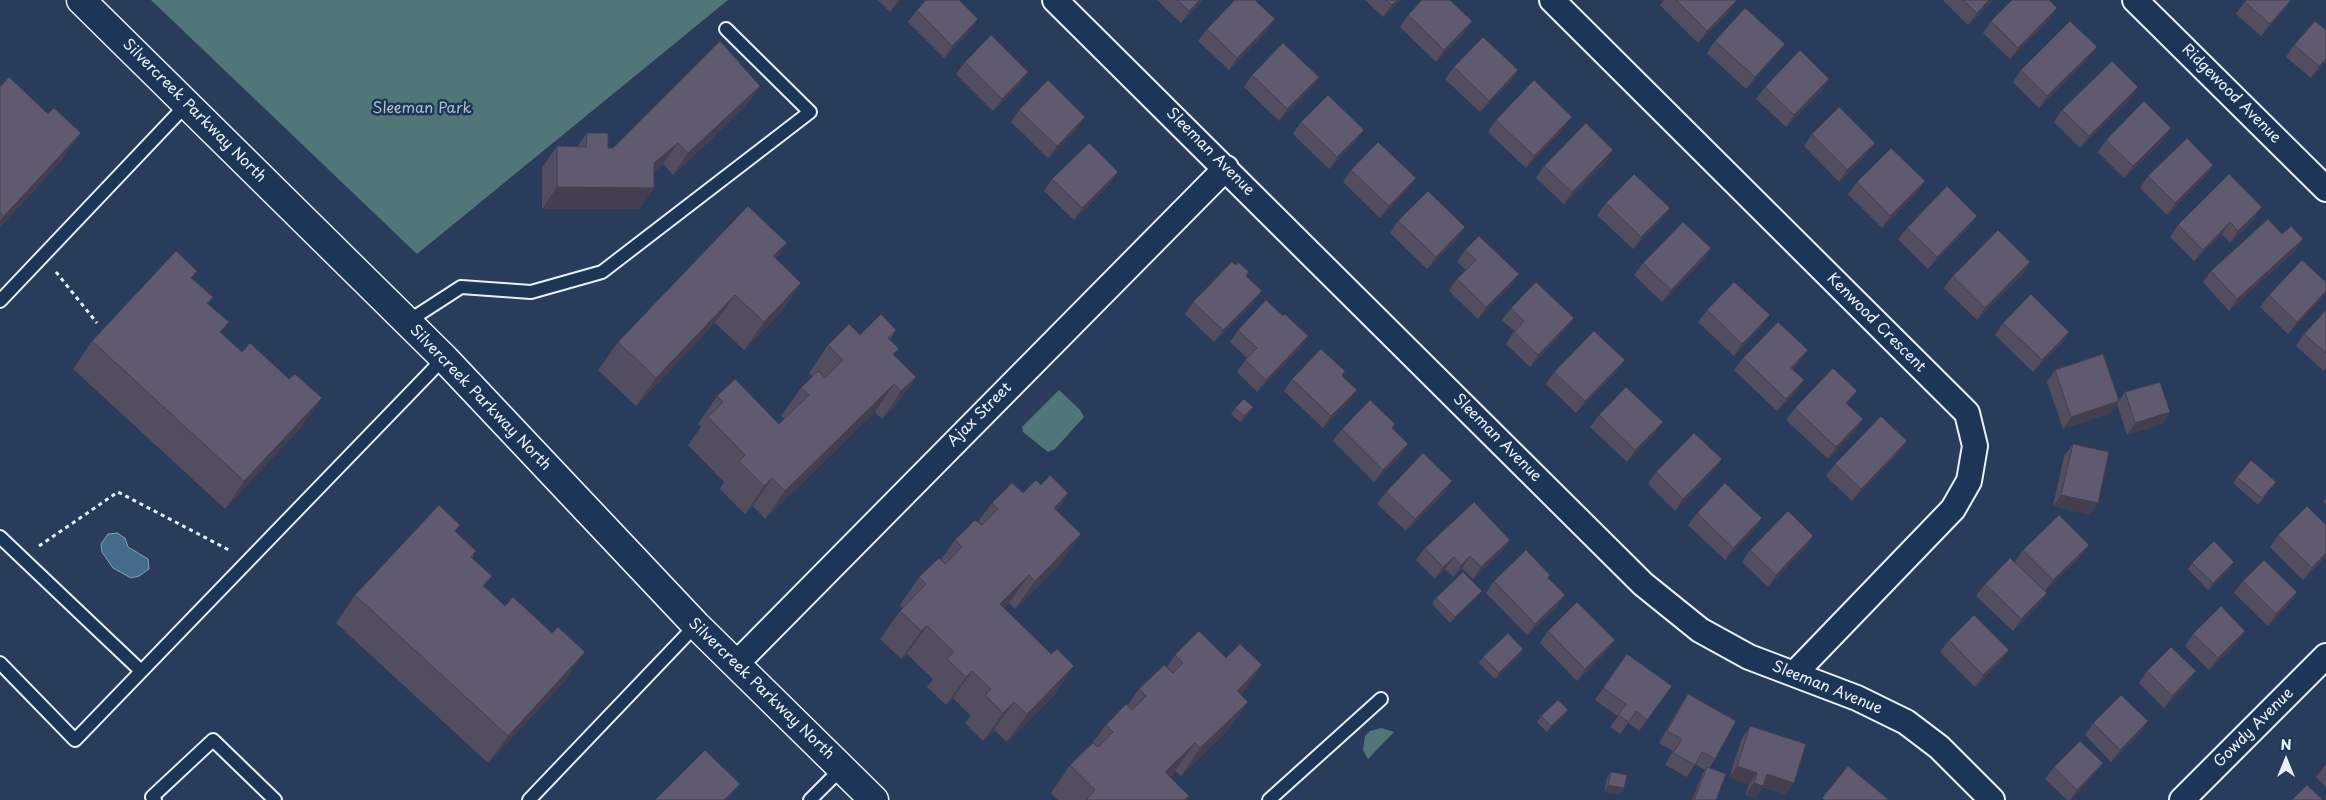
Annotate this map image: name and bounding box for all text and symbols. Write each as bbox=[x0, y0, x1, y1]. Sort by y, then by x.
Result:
street label: Silvercreek Parkway North bbox=[119, 36, 269, 186]
street label: Ridgewood Avenue bbox=[2178, 41, 2284, 147]
park label: Sleeman Park bbox=[372, 100, 472, 118]
street label: Sleeman Avenue bbox=[1162, 104, 1258, 200]
street label: Kenwood Crescent bbox=[1823, 270, 1929, 376]
street label: Silvercreek Parkway North bbox=[406, 321, 554, 475]
street label: Ajax Street bbox=[944, 379, 1016, 451]
street label: Sleeman Avenue bbox=[1449, 390, 1545, 486]
street label: Silvercreek Parkway North bbox=[684, 615, 838, 763]
street label: Sleeman Avenue bbox=[1769, 658, 1885, 718]
street label: Gowdy Avenue bbox=[2211, 685, 2297, 771]
text: N bbox=[2280, 734, 2292, 755]
north arrow bbox=[2261, 735, 2311, 785]

